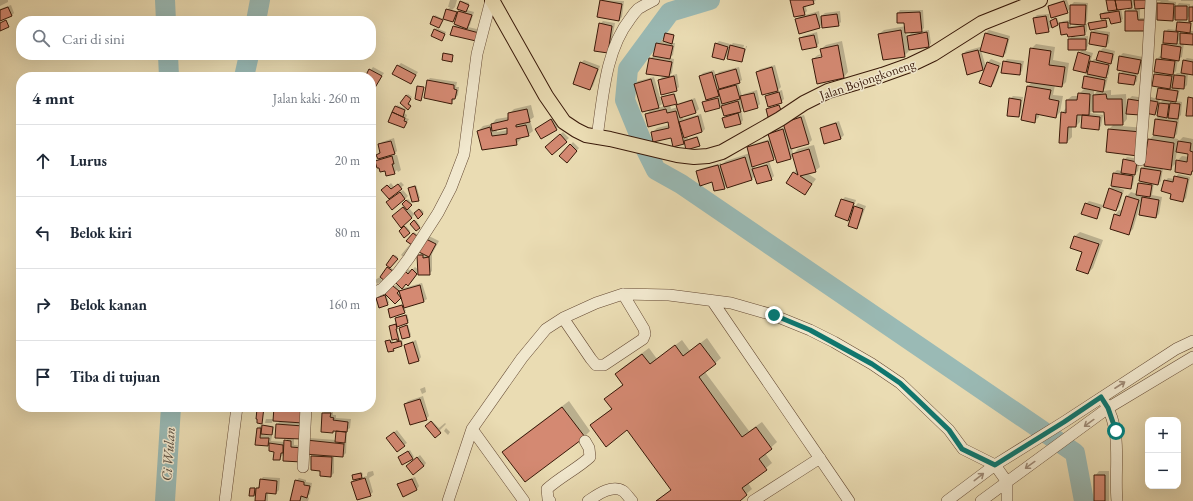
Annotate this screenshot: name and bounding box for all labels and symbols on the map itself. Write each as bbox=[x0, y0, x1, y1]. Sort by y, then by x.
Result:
street label: Jalan Bojongkoneng bbox=[816, 55, 918, 104]
route end bbox=[765, 306, 783, 324]
one-way arrow bbox=[1114, 381, 1125, 389]
one-way arrow bbox=[1083, 418, 1094, 427]
route start bbox=[1107, 422, 1125, 440]
water label: Ci Wulan bbox=[157, 426, 179, 482]
one-way arrow bbox=[1024, 461, 1035, 470]
one-way arrow bbox=[973, 473, 984, 482]

